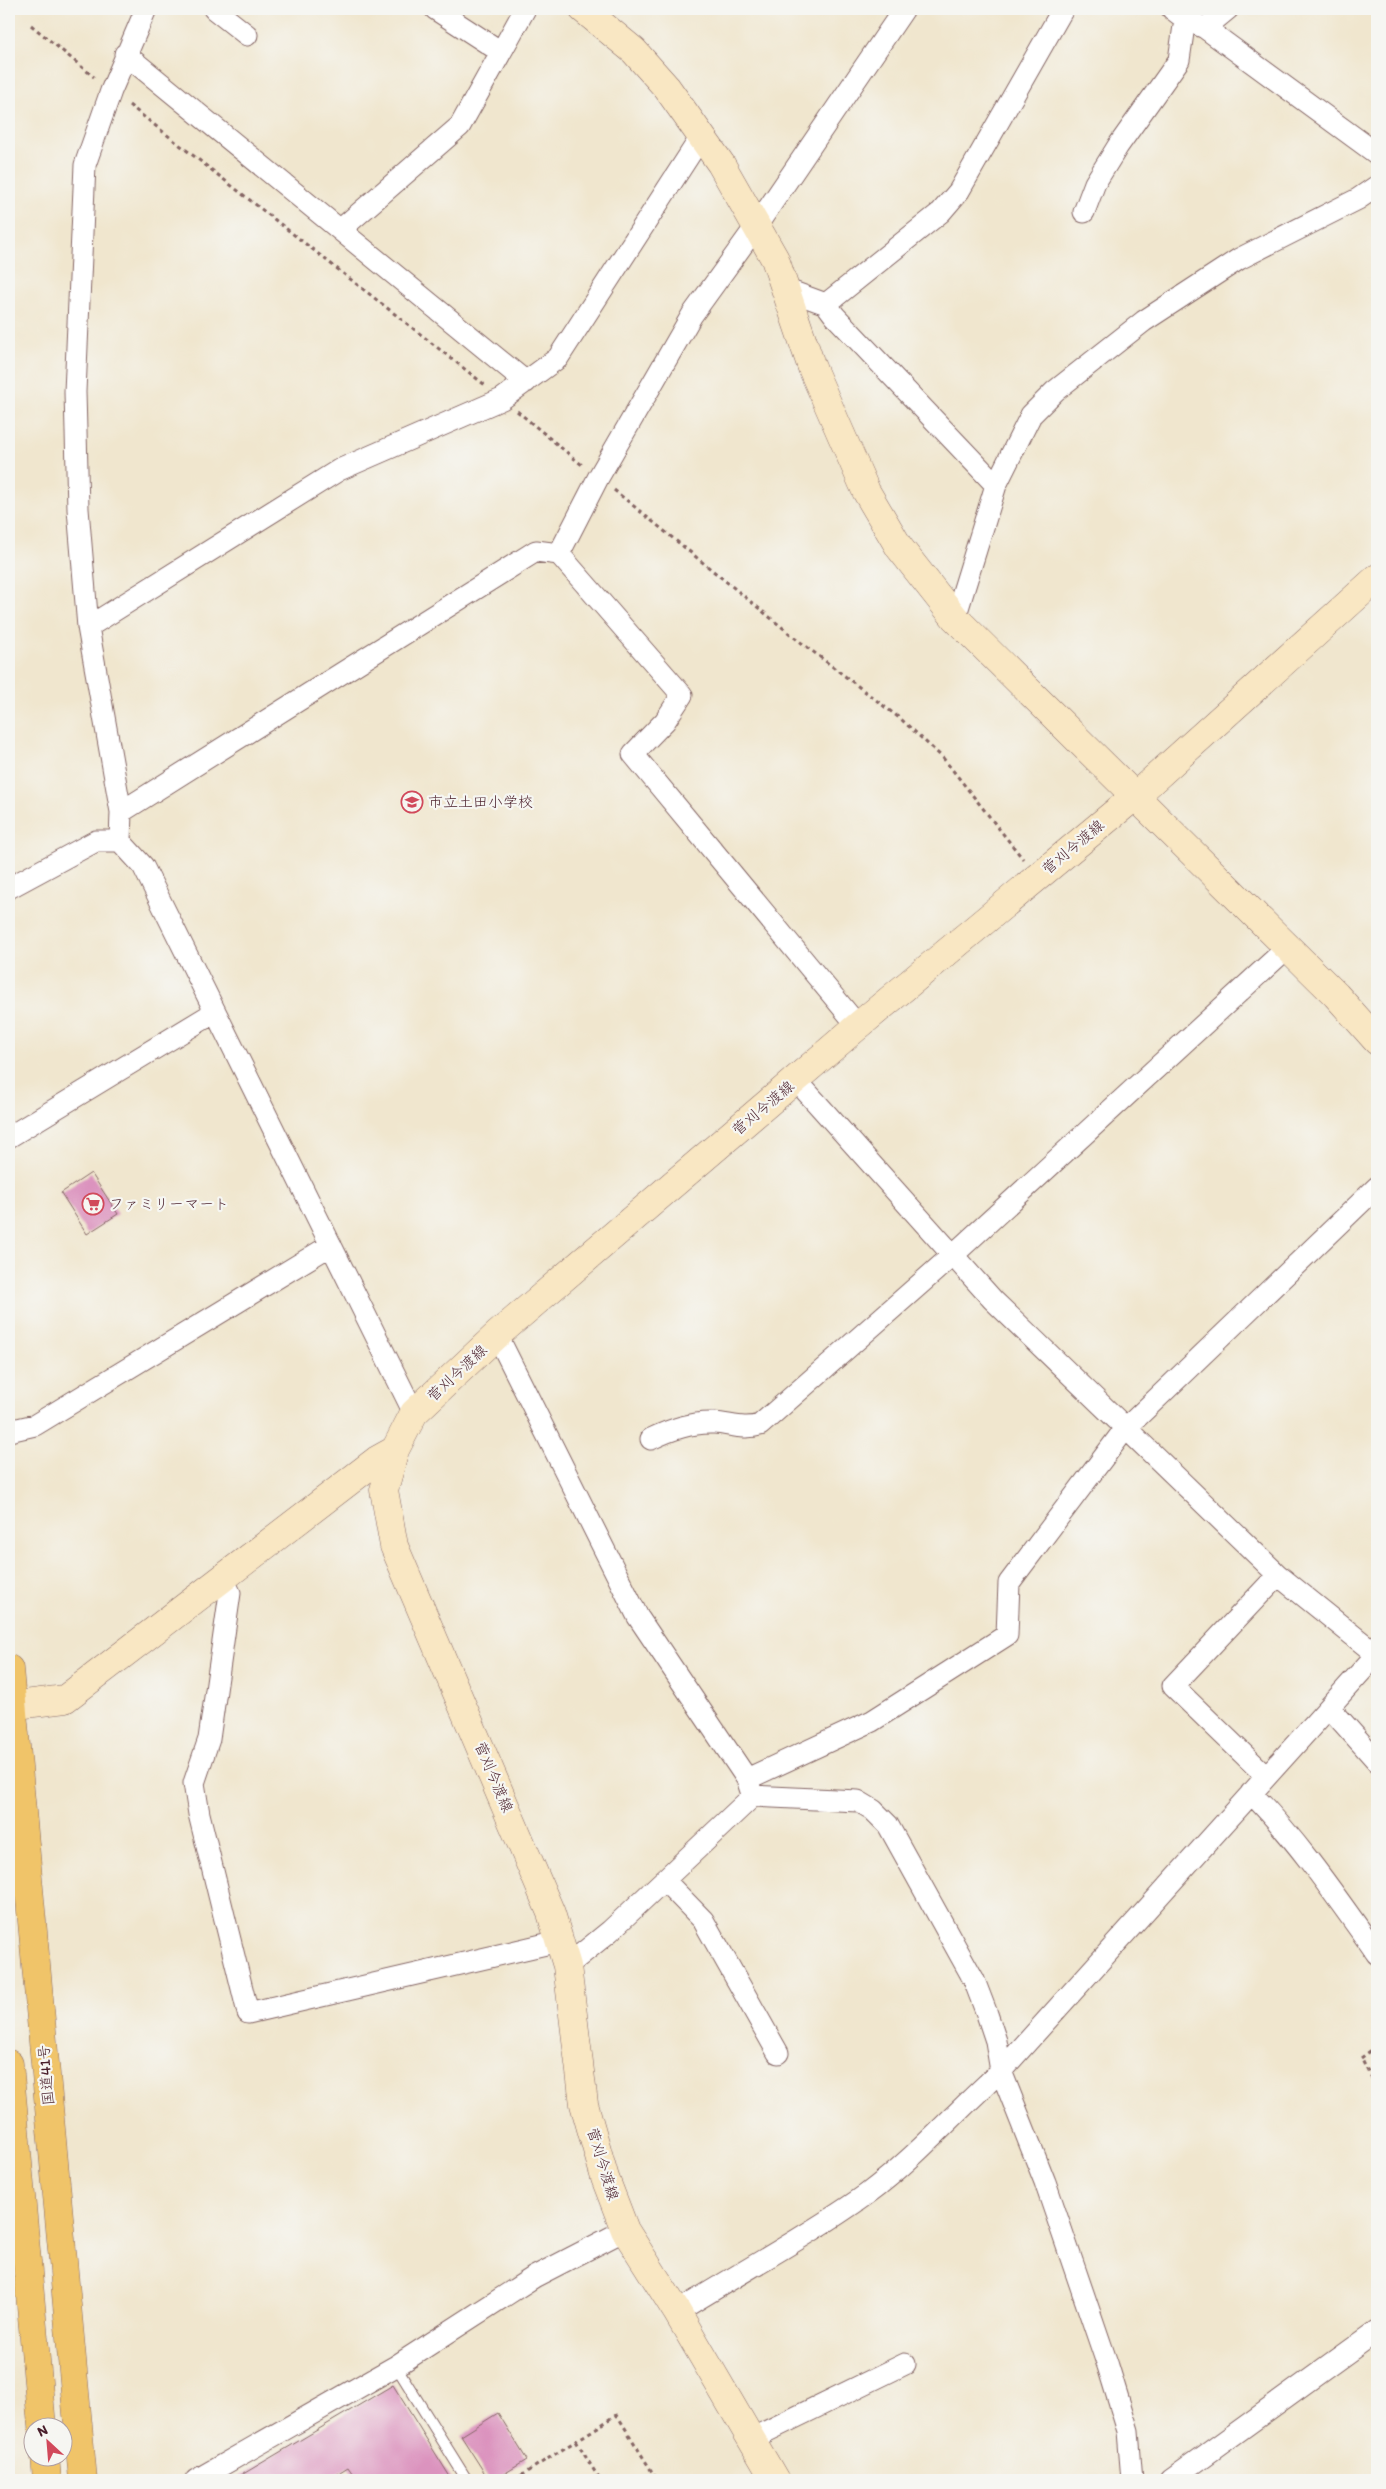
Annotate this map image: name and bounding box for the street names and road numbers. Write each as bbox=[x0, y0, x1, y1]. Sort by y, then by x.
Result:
street label: 菅刈今渡線 bbox=[1038, 816, 1108, 878]
street label: 菅刈今渡線 bbox=[728, 1077, 798, 1139]
street label: 菅刈今渡線 bbox=[423, 1341, 491, 1405]
street label: 菅刈今渡線 bbox=[471, 1739, 517, 1815]
street label: 国道41号 bbox=[34, 2044, 58, 2106]
street label: 菅刈今渡線 bbox=[583, 2125, 623, 2203]

